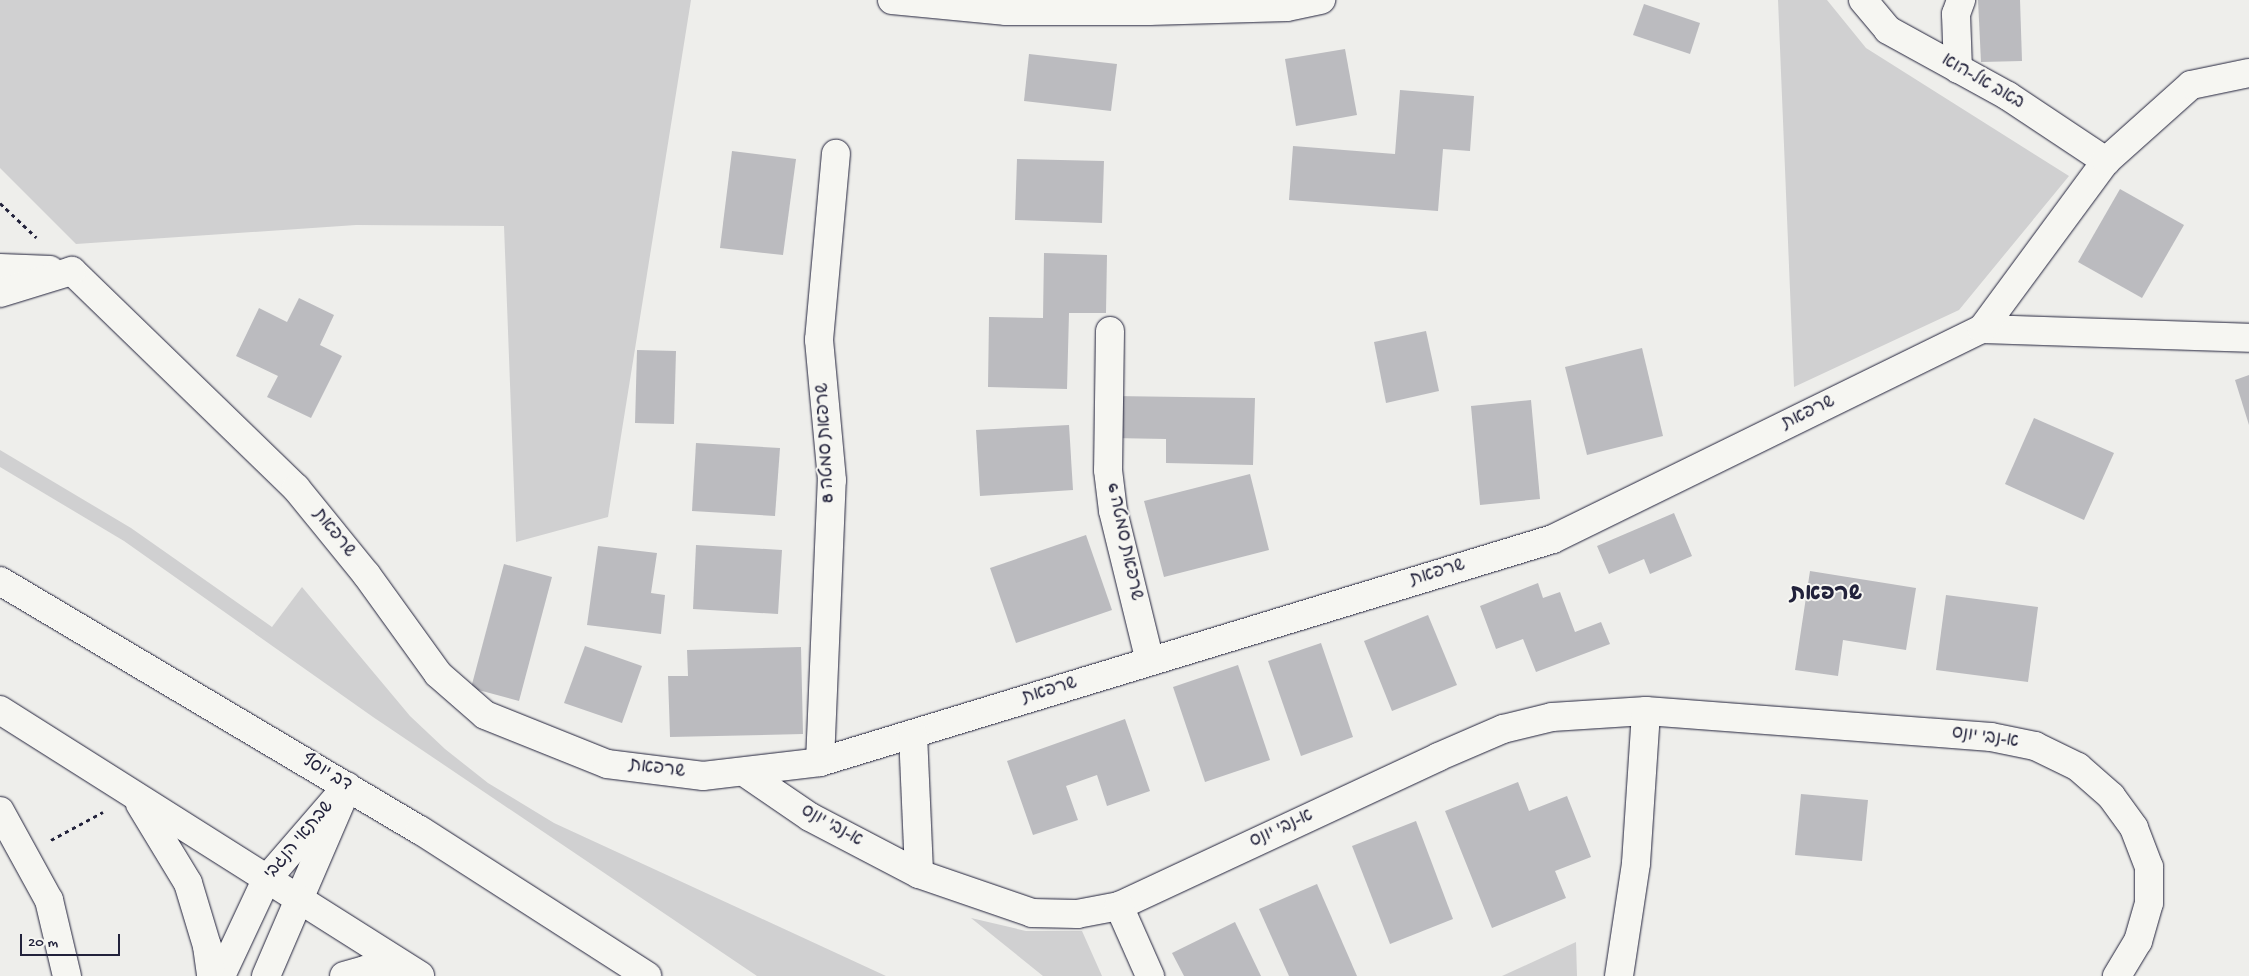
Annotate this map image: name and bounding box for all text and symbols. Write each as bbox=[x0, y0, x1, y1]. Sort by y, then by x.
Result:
street label: באב אל-הוא bbox=[1937, 51, 2027, 115]
street label: שרפאת סמטה 8 bbox=[813, 382, 841, 504]
street label: שרפאת bbox=[1779, 392, 1839, 436]
street label: שרפאת סמטה 6 bbox=[1100, 481, 1146, 603]
street label: שרפאת bbox=[307, 505, 359, 563]
street label: שרפאת bbox=[1408, 555, 1468, 593]
district label: שרפאת bbox=[1790, 583, 1862, 609]
street label: שרפאת bbox=[1020, 673, 1080, 711]
street label: א-נבי יונס bbox=[1950, 724, 2020, 754]
street label: דב יוסף bbox=[297, 751, 355, 797]
street label: שרפאת bbox=[628, 756, 686, 784]
street label: שבתאי הנגבי bbox=[261, 797, 339, 885]
street label: א-נבי יונס bbox=[796, 801, 866, 853]
street label: א-נבי יונס bbox=[1247, 806, 1317, 854]
scale bar bbox=[22, 924, 122, 956]
text: 20 m bbox=[28, 934, 58, 952]

